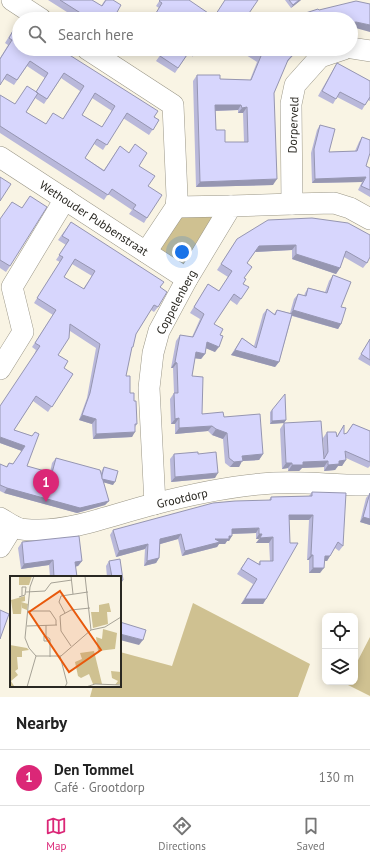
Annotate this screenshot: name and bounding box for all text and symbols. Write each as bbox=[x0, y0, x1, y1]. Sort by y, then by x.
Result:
search box bbox=[12, 12, 358, 56]
icon: search bbox=[26, 23, 48, 45]
text: Search here bbox=[58, 25, 134, 44]
street label: Dorperveld bbox=[285, 96, 301, 154]
street label: Wethouder Pubbenstraat bbox=[37, 177, 151, 259]
your location bbox=[172, 242, 192, 262]
street label: Coppelenberg bbox=[153, 267, 199, 337]
pin: 1 bbox=[33, 469, 59, 502]
street label: Grootdorp bbox=[155, 485, 209, 511]
inset map bbox=[10, 576, 121, 687]
map controls bbox=[322, 613, 358, 685]
button: locate bbox=[322, 613, 358, 649]
button: layers bbox=[322, 649, 358, 685]
text: Nearby bbox=[16, 712, 67, 734]
text: Den Tommel bbox=[54, 760, 134, 779]
text: 1 bbox=[25, 769, 33, 786]
text: 130 m bbox=[319, 769, 354, 786]
text: Café · Grootdorp bbox=[54, 779, 145, 796]
tab: Map bbox=[45, 815, 67, 853]
tab: Directions bbox=[158, 815, 206, 853]
tab: Saved bbox=[297, 815, 325, 853]

